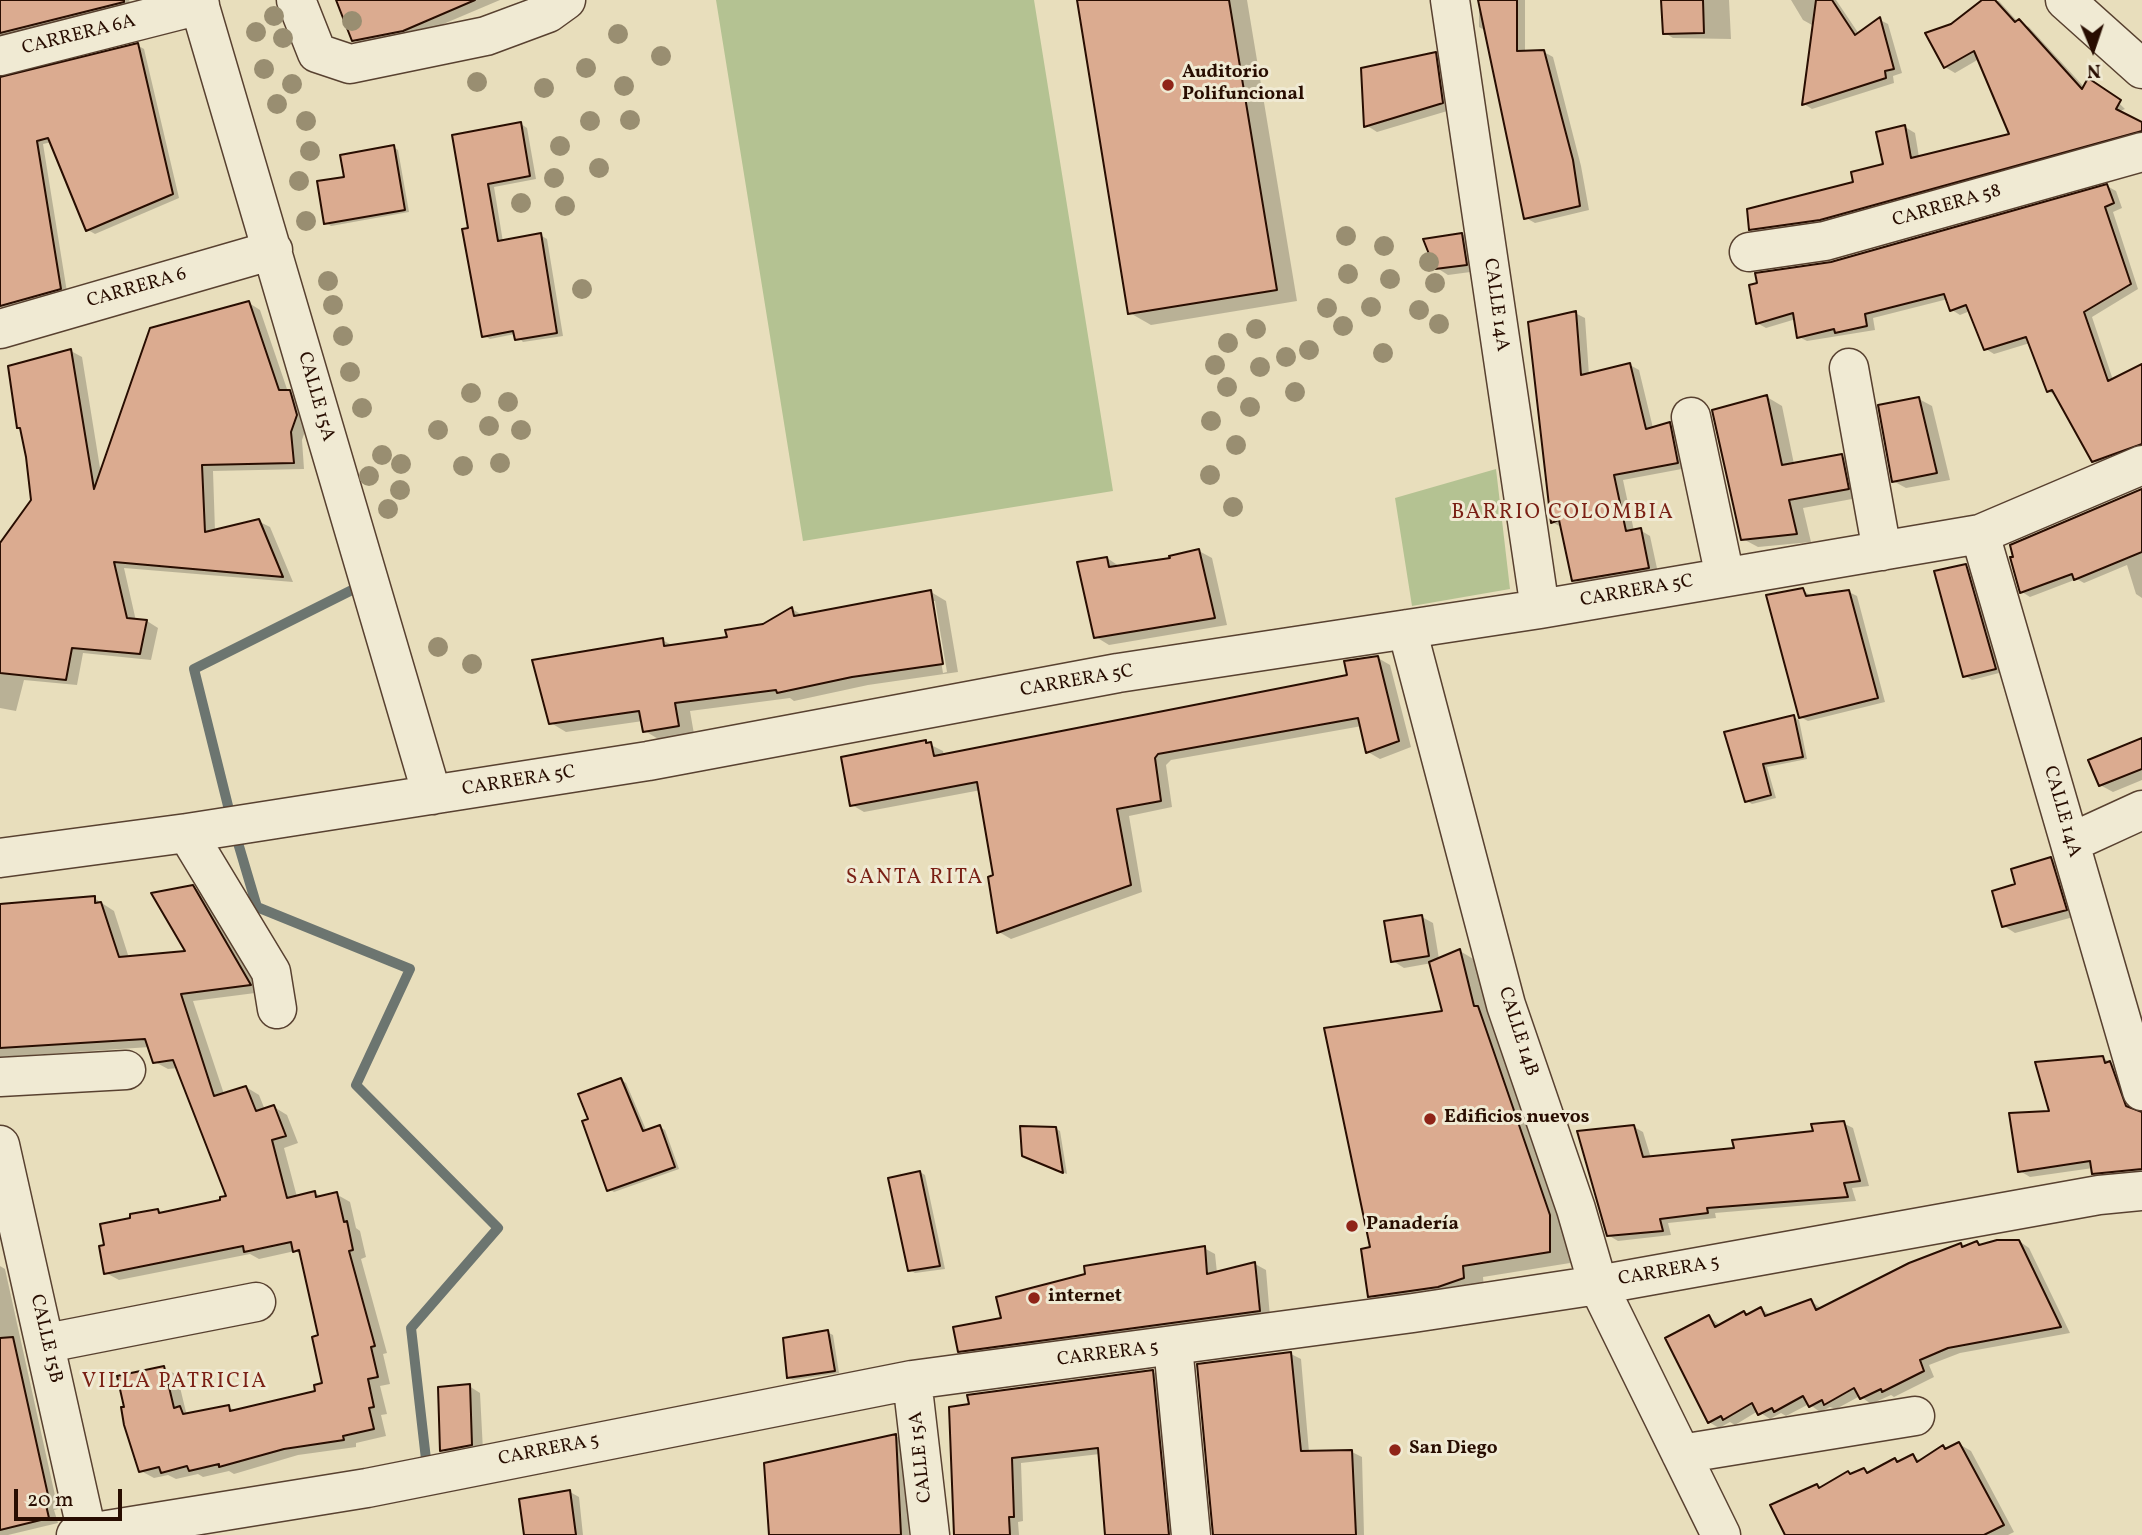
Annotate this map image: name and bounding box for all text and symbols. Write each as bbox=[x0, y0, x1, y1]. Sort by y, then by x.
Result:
street label: CARRERA 6A bbox=[20, 11, 138, 61]
north arrow bbox=[2058, 14, 2128, 84]
text: N bbox=[2086, 57, 2101, 83]
place label: Auditorio Polifuncional bbox=[1182, 63, 1304, 107]
marker: Auditorio Polifuncional bbox=[1160, 77, 1176, 93]
street label: CARRERA 58 bbox=[1890, 181, 2004, 233]
street label: CALLE 14A bbox=[1477, 257, 1513, 353]
street label: CARRERA 6 bbox=[85, 264, 189, 314]
street label: CALLE 15A bbox=[291, 350, 339, 444]
district label: BARRIO COLOMBIA bbox=[1453, 501, 1673, 527]
street label: CARRERA 5C bbox=[1579, 571, 1695, 613]
street label: CARRERA 5C bbox=[1019, 661, 1135, 703]
street label: CARRERA 5C bbox=[461, 762, 577, 802]
street label: CALLE 14A bbox=[2037, 764, 2085, 860]
district label: SANTA RITA bbox=[847, 866, 983, 892]
street label: CALLE 14B bbox=[1492, 985, 1542, 1079]
place label: Edificios nuevos bbox=[1444, 1108, 1589, 1130]
marker: Edificios nuevos bbox=[1422, 1111, 1438, 1127]
place label: Panadería bbox=[1366, 1215, 1459, 1237]
marker: Panadería bbox=[1344, 1218, 1360, 1234]
street label: CARRERA 5 bbox=[1617, 1252, 1721, 1292]
place label: internet bbox=[1048, 1287, 1122, 1309]
marker: internet bbox=[1026, 1290, 1042, 1306]
street label: CALLE 15B bbox=[24, 1292, 66, 1386]
street label: CARRERA 5 bbox=[1056, 1337, 1160, 1373]
district label: VILLA PATRICIA bbox=[84, 1370, 266, 1396]
street label: CALLE 15A bbox=[906, 1410, 938, 1504]
street label: CARRERA 5 bbox=[497, 1430, 601, 1472]
place label: San Diego bbox=[1409, 1439, 1498, 1461]
marker: San Diego bbox=[1387, 1442, 1403, 1458]
scale bar bbox=[18, 1476, 126, 1520]
text: 20 m bbox=[27, 1486, 73, 1515]

